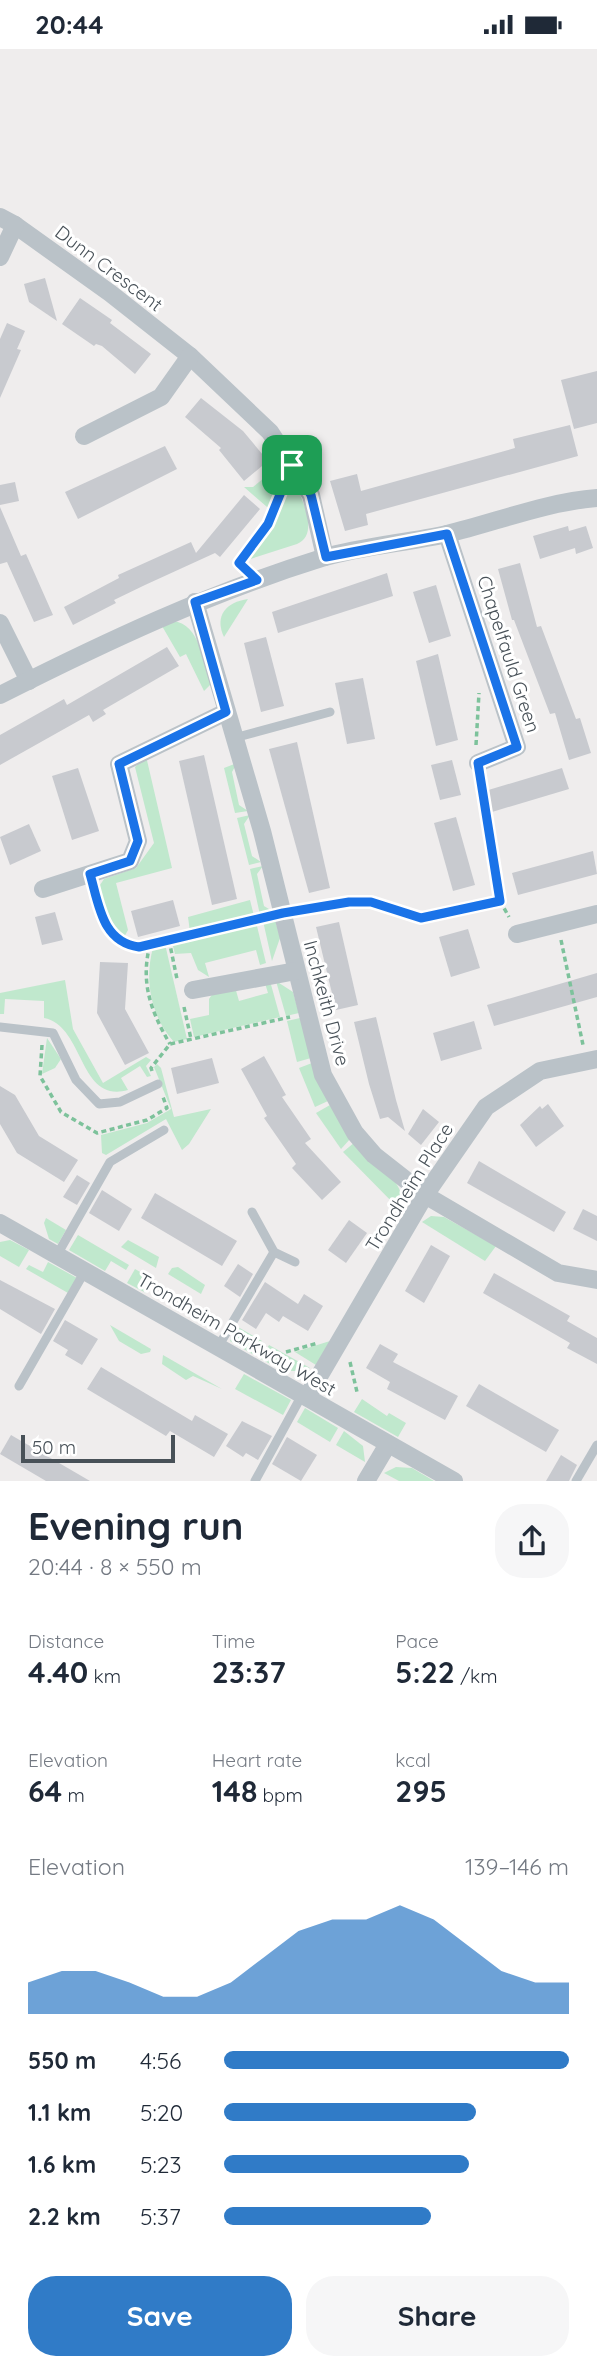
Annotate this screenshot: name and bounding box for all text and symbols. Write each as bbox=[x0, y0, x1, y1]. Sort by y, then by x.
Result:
text: 20:44 bbox=[35, 8, 103, 41]
street label: Dunn Crescent bbox=[50, 220, 168, 316]
pin bbox=[262, 435, 322, 495]
icon: arrive bbox=[273, 446, 311, 484]
street label: Chapelfauld Green bbox=[472, 572, 546, 736]
street label: Inchkeith Drive bbox=[299, 938, 355, 1068]
street label: Trondheim Place bbox=[360, 1118, 458, 1256]
street label: Trondheim Parkway West bbox=[133, 1267, 341, 1401]
scale bar bbox=[21, 1432, 175, 1464]
text: 50 m bbox=[32, 1435, 76, 1459]
text: Evening run bbox=[28, 1502, 243, 1550]
button: share bbox=[495, 1504, 569, 1578]
text: 20:44 · 8 × 550 m bbox=[28, 1552, 202, 1581]
text: Distance bbox=[28, 1629, 104, 1653]
text: Time bbox=[212, 1629, 255, 1653]
text: Pace bbox=[395, 1629, 439, 1653]
text: 4.40 bbox=[28, 1653, 88, 1691]
text: 23:37 bbox=[212, 1653, 286, 1691]
text: 5:22 bbox=[395, 1653, 455, 1691]
text: km bbox=[88, 1664, 121, 1688]
text: /km bbox=[455, 1664, 498, 1688]
text: Elevation bbox=[28, 1748, 108, 1772]
text: Heart rate bbox=[212, 1748, 302, 1772]
text: kcal bbox=[395, 1748, 431, 1772]
text: 64 bbox=[28, 1772, 62, 1810]
text: 148 bbox=[212, 1772, 257, 1810]
text: 295 bbox=[395, 1772, 447, 1810]
text: m bbox=[62, 1783, 85, 1807]
text: bpm bbox=[257, 1783, 303, 1807]
text: Elevation bbox=[28, 1852, 125, 1881]
text: 139–146 m bbox=[465, 1852, 569, 1881]
text: 550 m bbox=[28, 2046, 96, 2075]
text: 4:56 bbox=[140, 2046, 181, 2075]
text: 1.1 km bbox=[28, 2098, 91, 2127]
text: 5:20 bbox=[140, 2098, 183, 2127]
text: 1.6 km bbox=[28, 2150, 96, 2179]
text: 5:23 bbox=[140, 2150, 182, 2179]
text: 2.2 km bbox=[28, 2202, 101, 2231]
text: 5:37 bbox=[140, 2202, 181, 2231]
button: Save bbox=[28, 2276, 292, 2356]
button: Share bbox=[306, 2276, 569, 2356]

